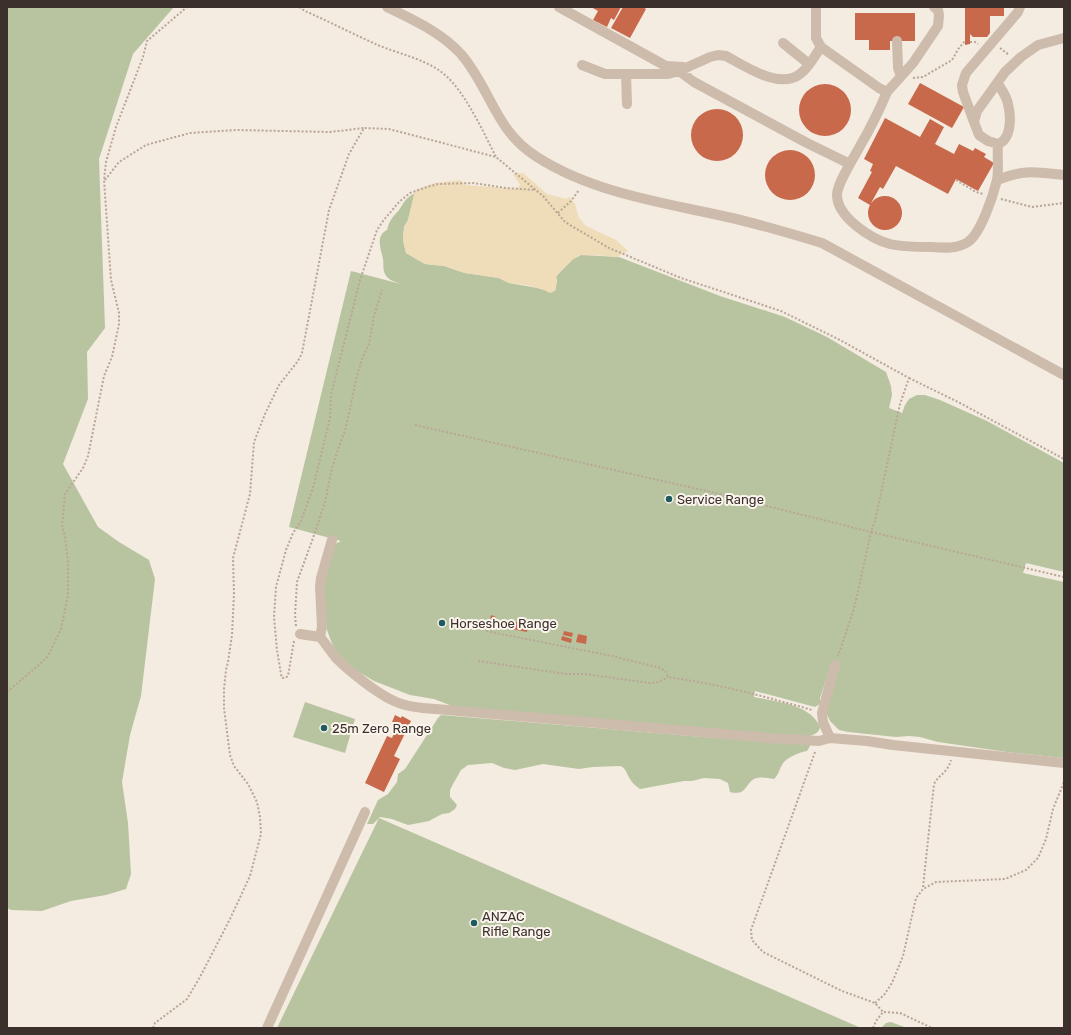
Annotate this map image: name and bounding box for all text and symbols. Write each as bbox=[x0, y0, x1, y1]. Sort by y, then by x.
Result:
place label: Service Range bbox=[677, 492, 764, 508]
marker: Service Range bbox=[664, 494, 674, 504]
place label: Horseshoe Range bbox=[450, 616, 557, 632]
marker: Horseshoe Range bbox=[437, 618, 447, 628]
place label: 25m Zero Range bbox=[332, 721, 431, 737]
marker: 25m Zero Range bbox=[319, 723, 329, 733]
place label: ANZAC Rifle Range bbox=[482, 909, 551, 940]
marker: ANZAC Rifle Range bbox=[469, 918, 479, 928]

